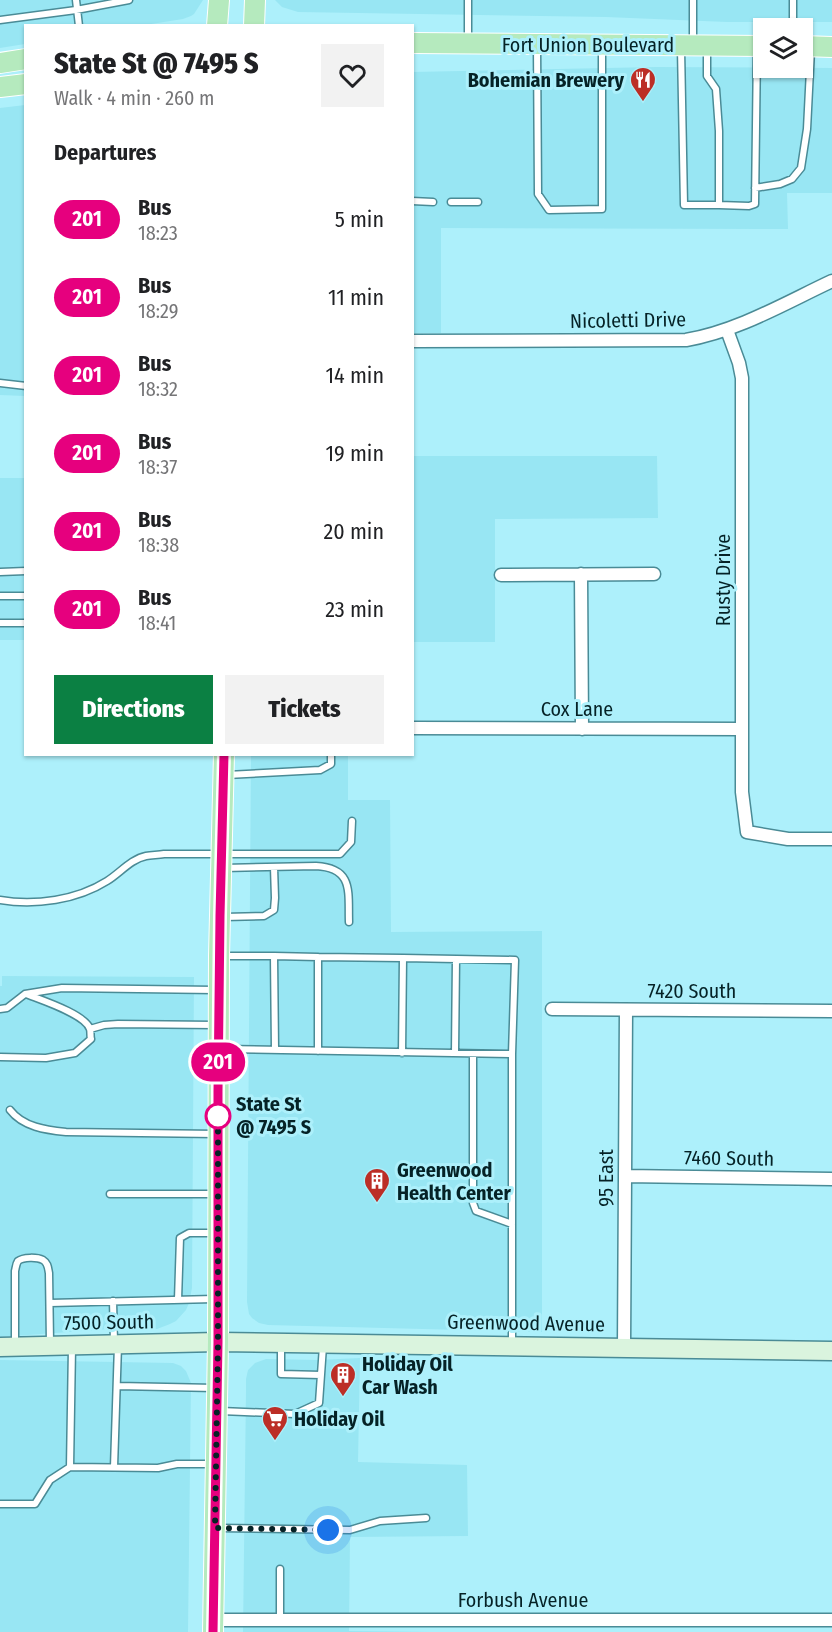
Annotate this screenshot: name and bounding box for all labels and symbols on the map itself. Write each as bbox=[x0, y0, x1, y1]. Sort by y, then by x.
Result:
street label: Fort Union Boulevard bbox=[502, 33, 674, 57]
restaurant icon: Bohemian Brewery bbox=[628, 65, 658, 103]
place label: Bohemian Brewery bbox=[468, 68, 624, 92]
street label: Nicoletti Drive bbox=[570, 307, 686, 333]
street label: Rusty Drive bbox=[711, 534, 735, 626]
street label: Cox Lane bbox=[541, 697, 613, 721]
street label: 7420 South bbox=[648, 979, 736, 1003]
line badge: 201 bbox=[184, 1042, 252, 1082]
place label: State St @ 7495 S bbox=[236, 1092, 311, 1139]
marker: State St @ 7495 S bbox=[205, 1103, 231, 1129]
street label: 7460 South bbox=[684, 1145, 774, 1171]
street label: 95 East bbox=[594, 1149, 618, 1207]
place label: Greenwood Health Center bbox=[397, 1158, 511, 1205]
building icon: Greenwood Health Center bbox=[362, 1166, 392, 1204]
street label: 7500 South bbox=[64, 1309, 154, 1335]
street label: Greenwood Avenue bbox=[447, 1310, 605, 1336]
place label: Holiday Oil Car Wash bbox=[362, 1352, 453, 1399]
building icon: Holiday Oil Car Wash bbox=[328, 1360, 358, 1398]
supermarket icon: Holiday Oil bbox=[260, 1404, 290, 1442]
place label: Holiday Oil bbox=[294, 1407, 385, 1431]
your location bbox=[313, 1515, 343, 1545]
street label: Forbush Avenue bbox=[458, 1588, 588, 1612]

